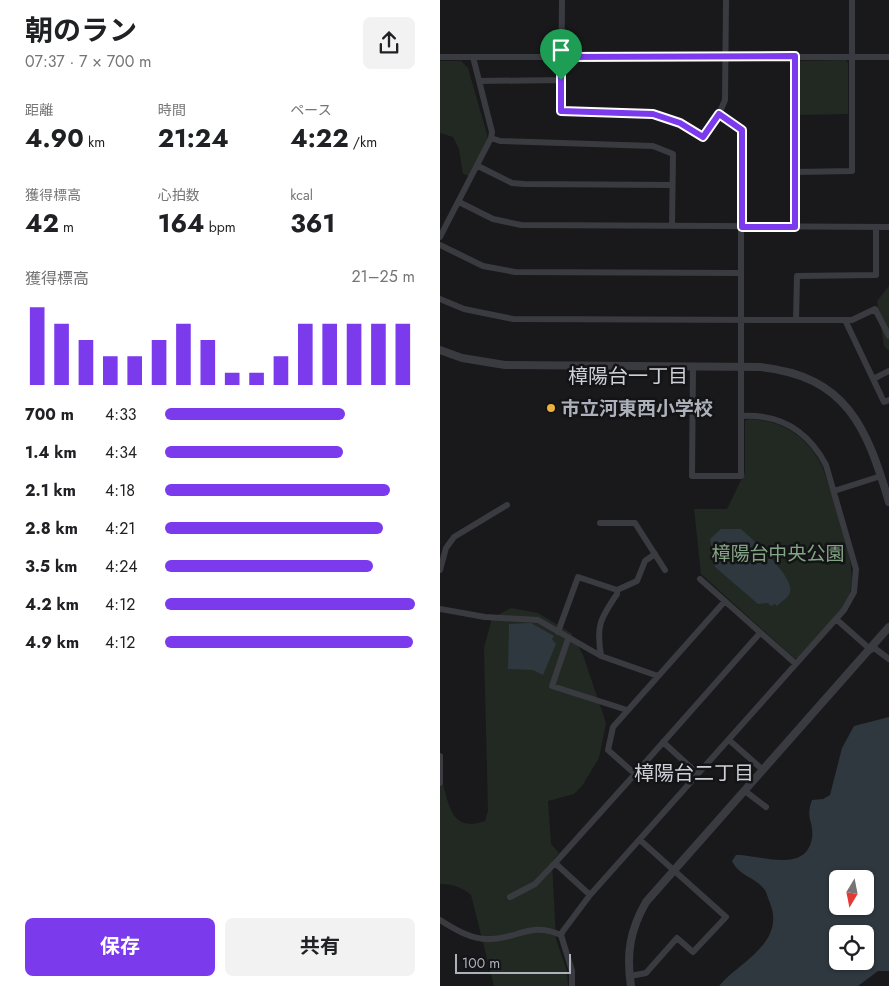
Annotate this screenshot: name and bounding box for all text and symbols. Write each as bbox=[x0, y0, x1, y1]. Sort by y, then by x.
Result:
text: 朝のラン bbox=[25, 10, 137, 51]
button: share bbox=[363, 17, 415, 69]
pin bbox=[540, 29, 582, 80]
icon: arrive bbox=[547, 36, 575, 64]
text: 07:37 · 7 × 700 m bbox=[25, 50, 152, 73]
text: 距離 bbox=[25, 100, 53, 120]
text: 時間 bbox=[158, 100, 186, 120]
text: ペース bbox=[290, 100, 332, 120]
text: 4.90 bbox=[25, 120, 84, 156]
text: 21:24 bbox=[158, 120, 229, 156]
text: 4:22 bbox=[290, 120, 349, 156]
text: km bbox=[84, 132, 105, 152]
text: /km bbox=[349, 132, 377, 152]
text: 獲得標高 bbox=[25, 185, 81, 205]
text: 心拍数 bbox=[158, 185, 200, 205]
text: kcal bbox=[290, 185, 313, 205]
text: 42 bbox=[25, 205, 59, 241]
text: 164 bbox=[158, 205, 205, 241]
text: 361 bbox=[290, 205, 335, 241]
text: m bbox=[59, 217, 74, 237]
text: bpm bbox=[205, 217, 236, 237]
text: 21–25 m bbox=[351, 265, 415, 288]
text: 獲得標高 bbox=[25, 267, 89, 290]
district label: 樟陽台一丁目 bbox=[568, 362, 688, 391]
place label: 市立河東西小学校 bbox=[561, 395, 713, 422]
marker: 市立河東西小学校 bbox=[545, 402, 557, 414]
text: 700 m bbox=[25, 403, 74, 426]
text: 4:33 bbox=[105, 403, 137, 426]
text: 1.4 km bbox=[25, 441, 77, 464]
text: 4:34 bbox=[105, 441, 137, 464]
text: 2.1 km bbox=[25, 479, 76, 502]
text: 4:18 bbox=[105, 479, 135, 502]
text: 2.8 km bbox=[25, 517, 78, 540]
text: 4:21 bbox=[105, 517, 135, 540]
park label: 樟陽台中央公園 bbox=[711, 540, 845, 567]
text: 3.5 km bbox=[25, 555, 77, 578]
text: 4:24 bbox=[105, 555, 138, 578]
text: 4.2 km bbox=[25, 593, 79, 616]
text: 4:12 bbox=[105, 593, 135, 616]
text: 4.9 km bbox=[25, 631, 79, 654]
text: 4:12 bbox=[105, 631, 135, 654]
district label: 樟陽台二丁目 bbox=[634, 759, 754, 788]
north arrow bbox=[829, 870, 874, 915]
map controls bbox=[829, 870, 874, 970]
button: 保存 bbox=[25, 918, 215, 976]
button: 共有 bbox=[225, 918, 415, 976]
button: locate bbox=[829, 925, 874, 970]
scale bar bbox=[455, 951, 571, 974]
text: 100 m bbox=[462, 953, 500, 973]

